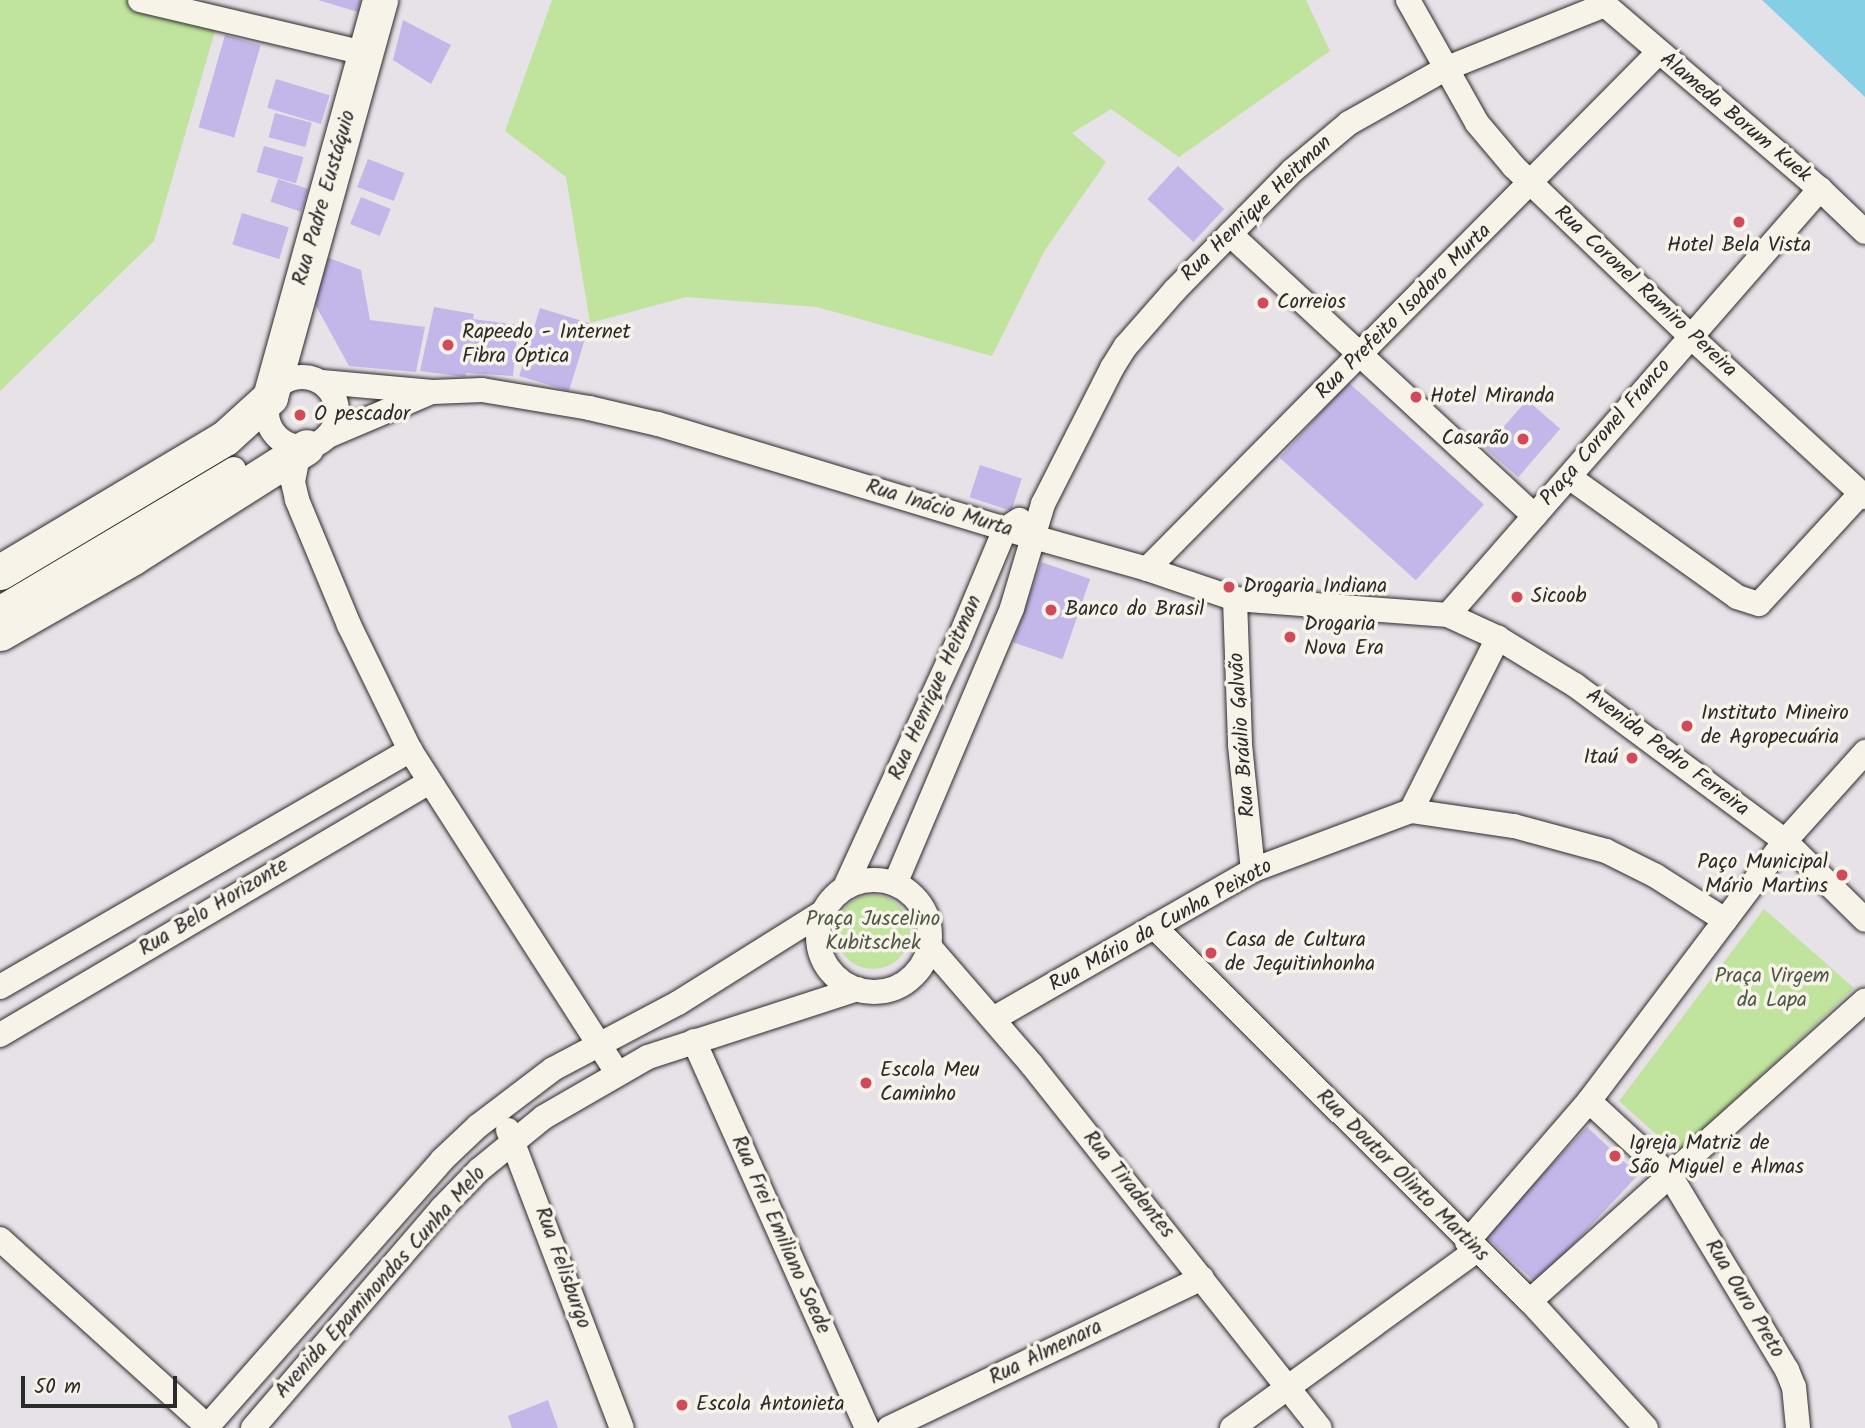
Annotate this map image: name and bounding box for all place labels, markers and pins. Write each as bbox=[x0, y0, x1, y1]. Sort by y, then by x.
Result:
marker: Hotel Bela Vista bbox=[1731, 214, 1747, 230]
place label: Hotel Bela Vista bbox=[1667, 233, 1811, 259]
place label: Correios bbox=[1277, 290, 1346, 316]
marker: Correios bbox=[1255, 295, 1271, 311]
place label: Rapeedo - Internet Fibra Óptica bbox=[462, 320, 631, 370]
marker: Rapeedo - Internet Fibra Óptica bbox=[440, 337, 456, 353]
place label: Hotel Miranda bbox=[1430, 384, 1555, 410]
marker: Hotel Miranda bbox=[1408, 389, 1424, 405]
place label: O pescador bbox=[314, 402, 410, 428]
marker: O pescador bbox=[292, 407, 308, 423]
place label: Casarão bbox=[1441, 426, 1509, 452]
marker: Casarão bbox=[1515, 431, 1531, 447]
place label: Drogaria Indiana bbox=[1243, 574, 1387, 600]
marker: Drogaria Indiana bbox=[1221, 579, 1237, 595]
place label: Sicoob bbox=[1531, 584, 1587, 610]
marker: Sicoob bbox=[1509, 589, 1525, 605]
place label: Banco do Brasil bbox=[1065, 597, 1204, 623]
marker: Banco do Brasil bbox=[1043, 602, 1059, 618]
place label: Drogaria Nova Era bbox=[1304, 612, 1384, 662]
marker: Drogaria Nova Era bbox=[1282, 629, 1298, 645]
place label: Instituto Mineiro de Agropecuária bbox=[1701, 701, 1849, 751]
marker: Instituto Mineiro de Agropecuária bbox=[1679, 718, 1695, 734]
place label: Itaú bbox=[1583, 745, 1618, 771]
marker: Itaú bbox=[1624, 750, 1640, 766]
place label: Paço Municipal Mário Martins bbox=[1697, 850, 1828, 900]
marker: Paço Municipal Mário Martins bbox=[1834, 867, 1850, 883]
place label: Casa de Cultura de Jequitinhonha bbox=[1225, 928, 1375, 978]
marker: Casa de Cultura de Jequitinhonha bbox=[1203, 945, 1219, 961]
place label: Escola Meu Caminho bbox=[880, 1058, 980, 1108]
marker: Escola Meu Caminho bbox=[858, 1075, 874, 1091]
place label: Igreja Matriz de São Miguel e Almas bbox=[1629, 1131, 1804, 1181]
marker: Igreja Matriz de São Miguel e Almas bbox=[1607, 1148, 1623, 1164]
place label: Escola Antonieta bbox=[696, 1392, 845, 1418]
marker: Escola Antonieta bbox=[674, 1397, 690, 1413]

